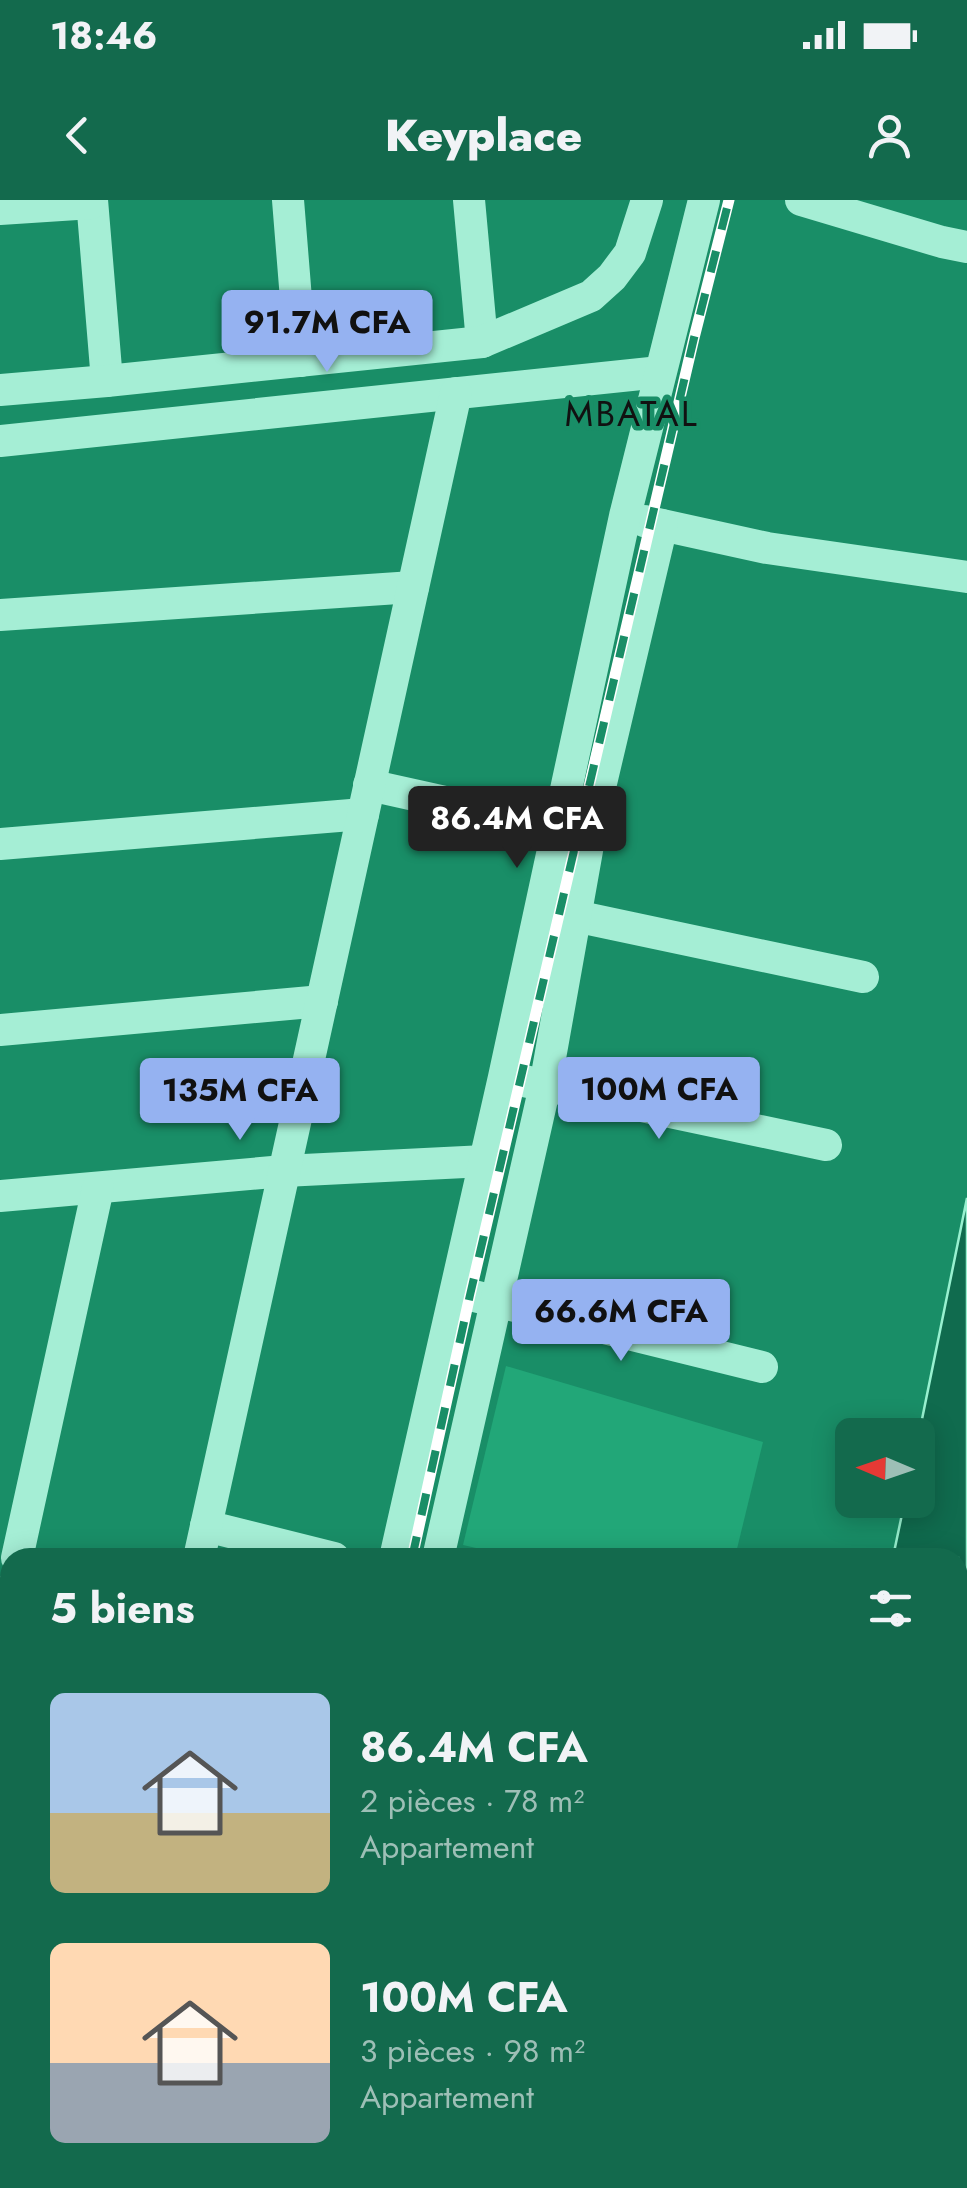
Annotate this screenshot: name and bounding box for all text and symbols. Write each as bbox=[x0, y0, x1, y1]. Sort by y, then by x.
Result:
text: 18:46 bbox=[50, 8, 157, 63]
text: Keyplace bbox=[385, 103, 582, 168]
icon: back bbox=[50, 108, 105, 163]
icon: person bbox=[862, 108, 917, 163]
pin: 91.7M CFA bbox=[213, 290, 441, 375]
text: 91.7M CFA bbox=[244, 299, 410, 345]
district label: MBATAL bbox=[565, 389, 699, 439]
pin: 86.4M CFA bbox=[403, 786, 631, 871]
text: 86.4M CFA bbox=[430, 795, 604, 841]
pin: 100M CFA bbox=[556, 1057, 762, 1142]
pin: 135M CFA bbox=[137, 1058, 343, 1143]
text: 100M CFA bbox=[580, 1066, 738, 1112]
text: 135M CFA bbox=[162, 1067, 318, 1113]
pin: 66.6M CFA bbox=[507, 1279, 735, 1364]
text: 66.6M CFA bbox=[534, 1288, 708, 1334]
north arrow bbox=[835, 1418, 935, 1518]
map controls bbox=[835, 1418, 935, 1518]
text: 5 biens bbox=[50, 1578, 195, 1639]
icon: filters bbox=[863, 1581, 918, 1636]
text: 86.4M CFA bbox=[360, 1717, 588, 1778]
icon: home bbox=[130, 1733, 250, 1853]
text: 2 pièces · 78 m² bbox=[360, 1778, 584, 1824]
text: Appartement bbox=[360, 1824, 534, 1870]
text: 100M CFA bbox=[360, 1967, 568, 2028]
icon: home bbox=[130, 1983, 250, 2103]
text: 3 pièces · 98 m² bbox=[360, 2028, 585, 2074]
text: Appartement bbox=[360, 2074, 534, 2120]

